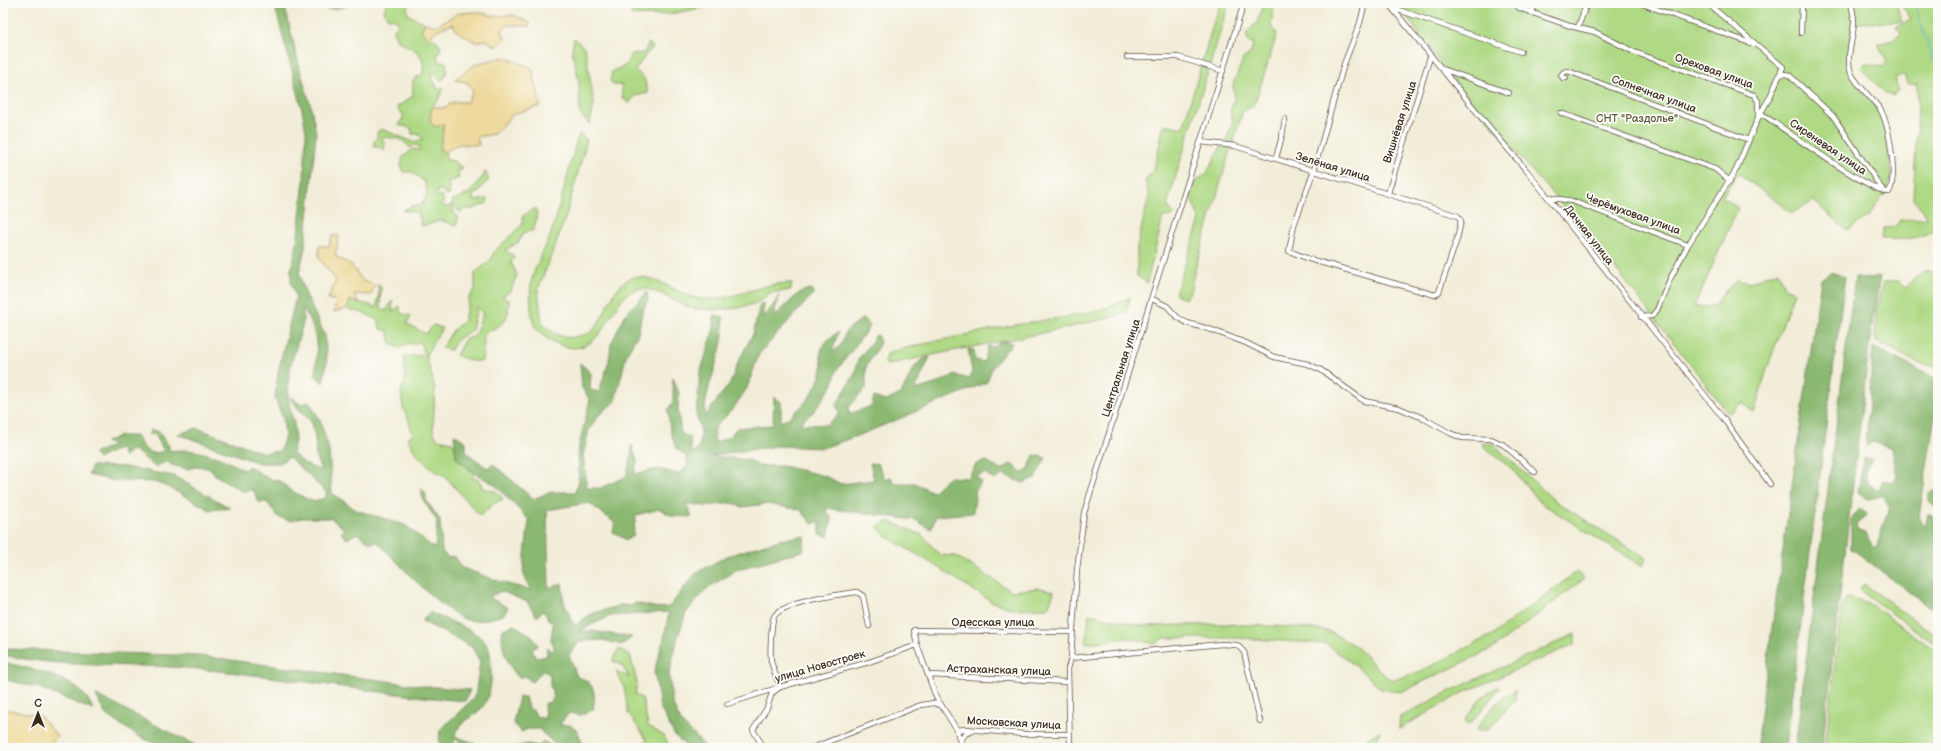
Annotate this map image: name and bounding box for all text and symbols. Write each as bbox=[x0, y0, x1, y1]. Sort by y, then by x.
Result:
street label: Ореховая улица bbox=[1673, 51, 1756, 91]
street label: Солнечная улица bbox=[1610, 73, 1699, 116]
street label: Вишнёвая улица bbox=[1381, 79, 1420, 165]
park label: СНТ "Раздолье" bbox=[1596, 112, 1678, 125]
street label: Сиреневая улица bbox=[1787, 116, 1869, 178]
street label: Зелёная улица bbox=[1294, 150, 1372, 185]
street label: Черёмуховая улица bbox=[1584, 191, 1683, 237]
street label: Дачная улица bbox=[1562, 203, 1617, 268]
street label: Центральная улица bbox=[1099, 317, 1143, 419]
street label: Одесская улица bbox=[951, 616, 1035, 629]
street label: улица Новостроек bbox=[773, 647, 867, 685]
street label: Астраханская улица bbox=[946, 662, 1052, 678]
north arrow bbox=[18, 693, 58, 733]
text: С bbox=[34, 697, 42, 710]
street label: Московская улица bbox=[966, 714, 1062, 732]

